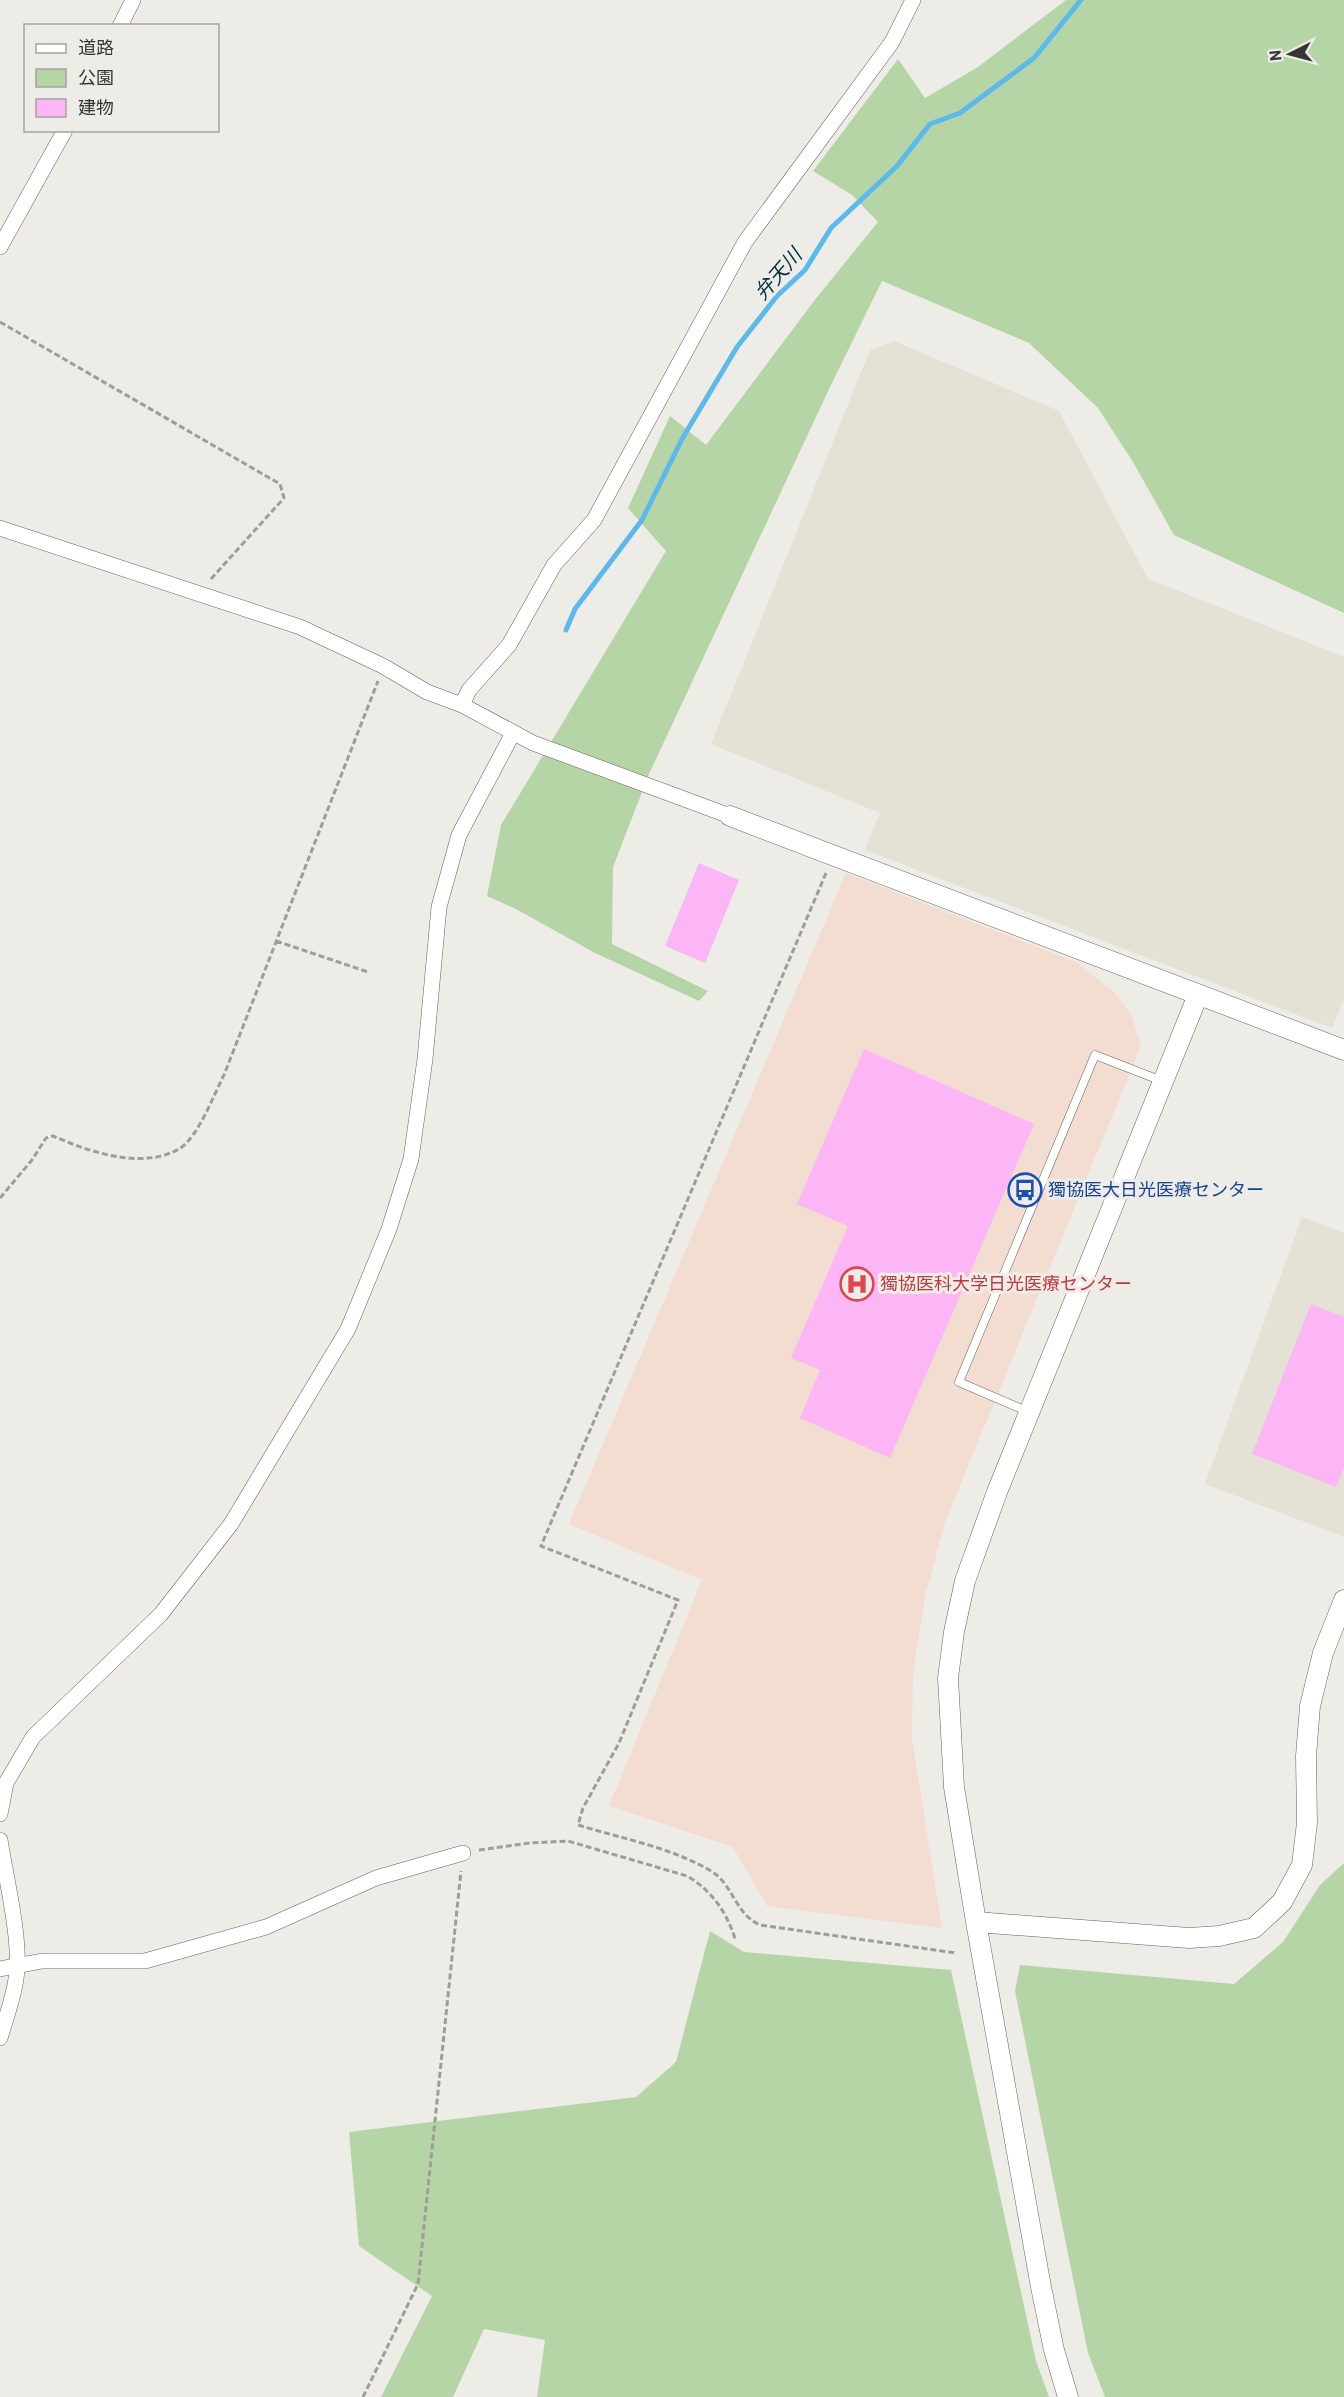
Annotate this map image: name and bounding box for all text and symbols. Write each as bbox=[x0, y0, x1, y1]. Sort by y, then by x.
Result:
legend bbox=[24, 24, 219, 132]
north arrow bbox=[1260, 24, 1320, 84]
text: 道路 bbox=[78, 36, 114, 58]
text: N bbox=[1265, 49, 1285, 62]
text: 公園 bbox=[78, 66, 114, 88]
text: 建物 bbox=[78, 96, 114, 118]
water label: 弁天川 bbox=[749, 241, 807, 304]
bus stop icon: 獨協医大日光医療センター bbox=[1007, 1172, 1043, 1208]
place label: 獨協医大日光医療センター bbox=[1048, 1178, 1264, 1200]
hospital icon: 獨協医科大学日光医療センター bbox=[839, 1266, 875, 1302]
place label: 獨協医科大学日光医療センター bbox=[880, 1272, 1132, 1294]

